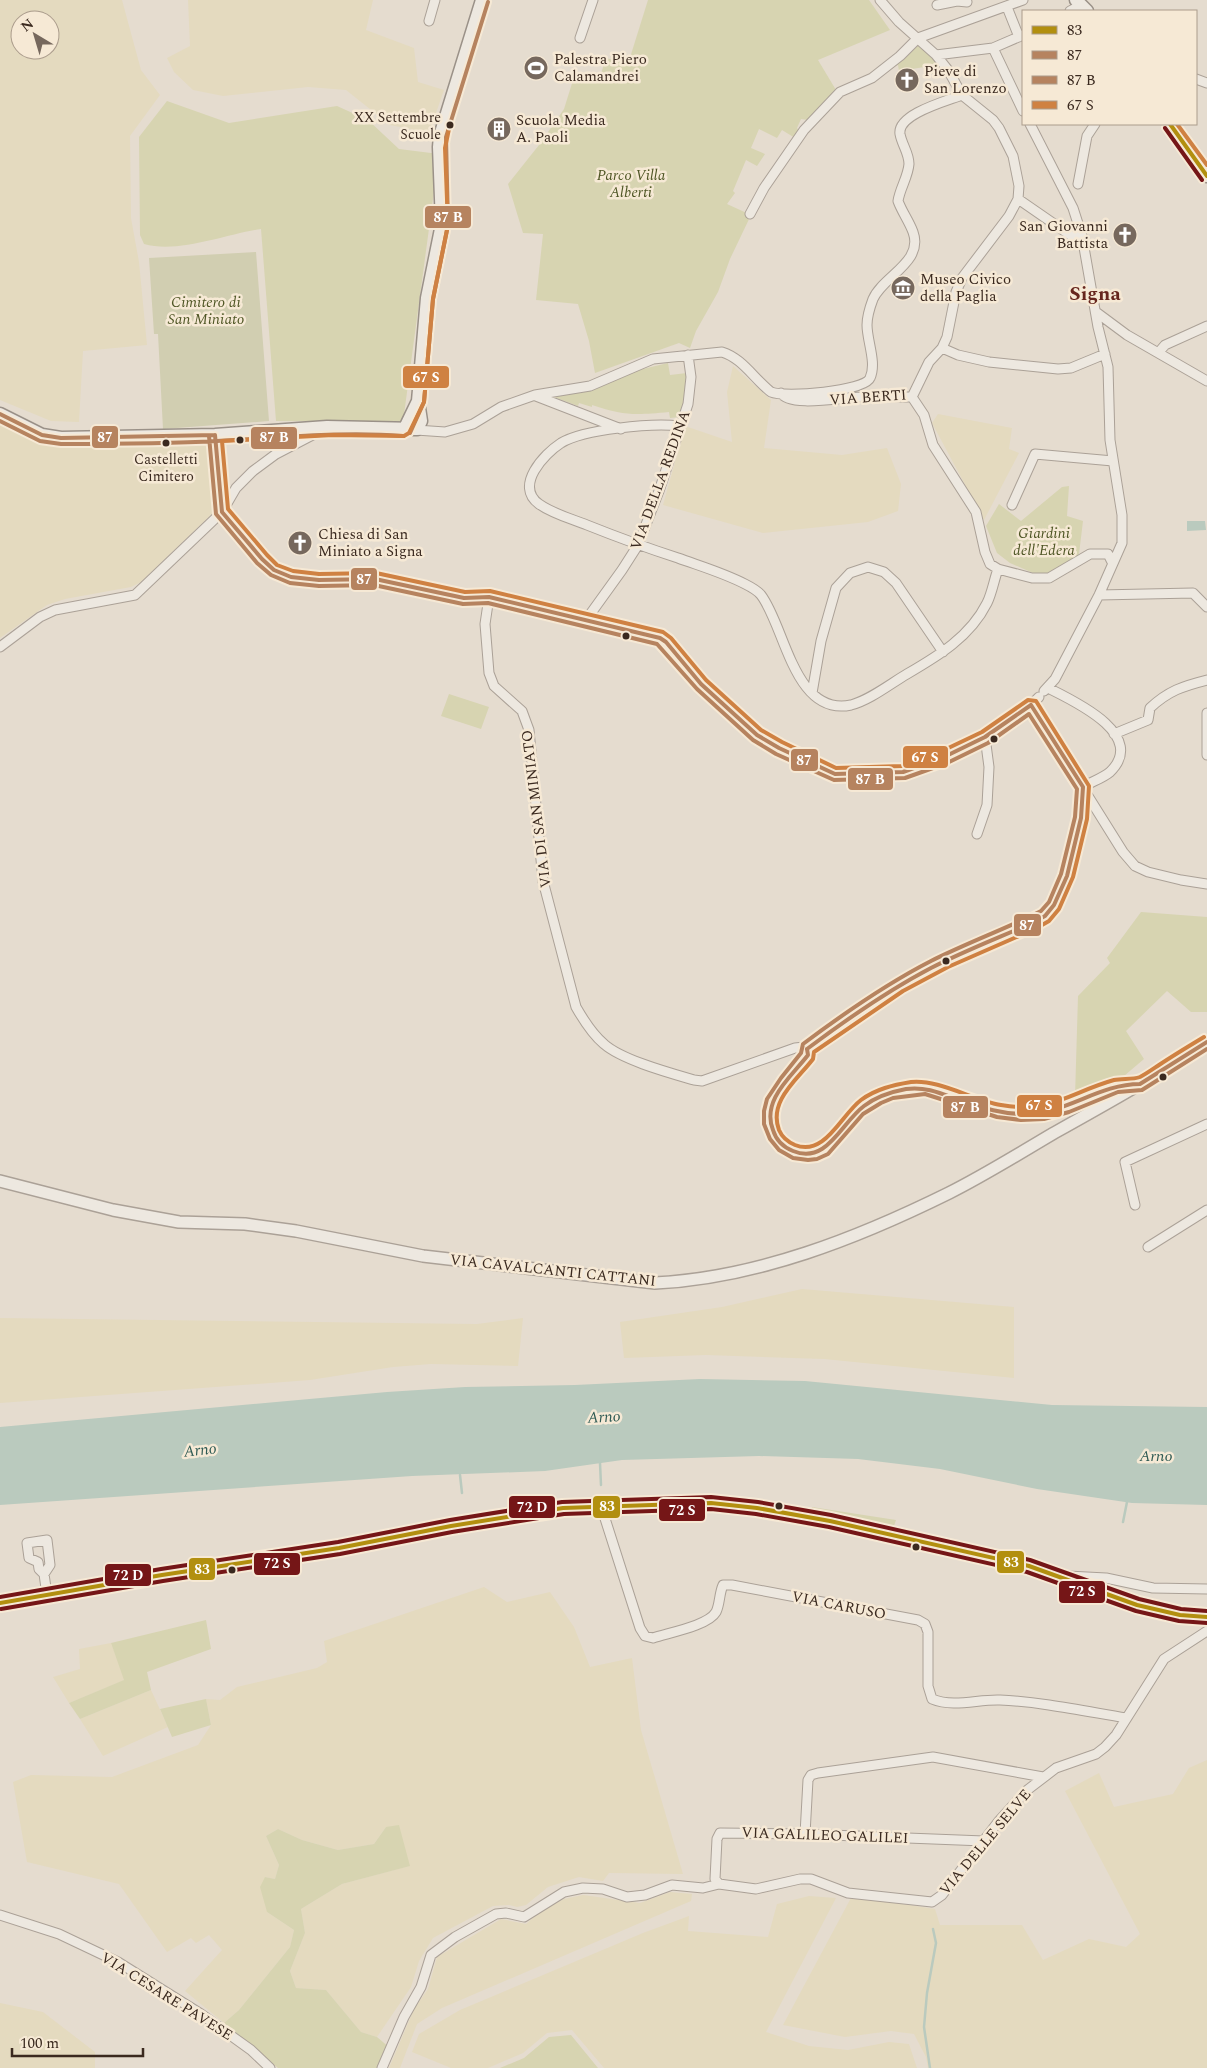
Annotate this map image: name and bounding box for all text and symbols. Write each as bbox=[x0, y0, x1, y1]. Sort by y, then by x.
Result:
north arrow bbox=[10, 10, 60, 60]
legend bbox=[1022, 10, 1197, 125]
text: N bbox=[16, 13, 38, 37]
text: 83 bbox=[1067, 19, 1083, 42]
text: 87 bbox=[1067, 44, 1082, 67]
place label: Palestra Piero Calamandrei bbox=[554, 48, 647, 88]
sports icon: Palestra Piero Calamandrei bbox=[523, 55, 549, 81]
place label: Pieve di San Lorenzo bbox=[924, 60, 1007, 100]
church icon: Pieve di San Lorenzo bbox=[894, 67, 920, 93]
text: 87 B bbox=[1067, 69, 1096, 92]
text: 67 S bbox=[1067, 94, 1094, 117]
place label: XX Settembre Scuole bbox=[354, 107, 441, 145]
place label: Scuola Media A. Paoli bbox=[516, 109, 606, 149]
building icon: Scuola Media A. Paoli bbox=[486, 116, 512, 142]
marker: XX Settembre Scuole bbox=[445, 120, 455, 130]
park label: Parco Villa Alberti bbox=[597, 164, 666, 204]
line badge: 87 B bbox=[424, 205, 472, 229]
text: 87 B bbox=[433, 207, 463, 228]
place label: San Giovanni Battista bbox=[1019, 215, 1109, 255]
church icon: San Giovanni Battista bbox=[1112, 222, 1138, 248]
place label: Museo Civico della Paglia bbox=[920, 268, 1011, 308]
museum icon: Museo Civico della Paglia bbox=[890, 275, 916, 301]
district label: Signa bbox=[1069, 279, 1121, 309]
park label: Cimitero di San Miniato bbox=[168, 291, 244, 331]
line badge: 67 S bbox=[402, 365, 450, 389]
text: 67 S bbox=[412, 367, 440, 388]
street label: VIA BERTI bbox=[829, 383, 907, 412]
street label: VIA DELLA REDINA bbox=[625, 407, 696, 553]
line badge: 87 bbox=[91, 425, 119, 449]
line badge: 87 B bbox=[250, 426, 298, 450]
text: 87 bbox=[97, 427, 113, 448]
text: 87 B bbox=[259, 427, 289, 448]
unlabelled marker bbox=[235, 435, 245, 445]
marker: Castelletti Cimitero bbox=[161, 438, 171, 448]
place label: Castelletti Cimitero bbox=[134, 449, 198, 487]
park label: Giardini dell'Edera bbox=[1013, 522, 1075, 562]
place label: Chiesa di San Miniato a Signa bbox=[318, 523, 423, 563]
church icon: Chiesa di San Miniato a Signa bbox=[287, 530, 313, 556]
line badge: 87 bbox=[350, 567, 378, 591]
text: 87 bbox=[356, 569, 372, 590]
unlabelled marker bbox=[621, 631, 631, 641]
street label: VIA DI SAN MINIATO bbox=[515, 729, 558, 889]
unlabelled marker bbox=[989, 734, 999, 744]
line badge: 67 S bbox=[902, 745, 949, 769]
text: 67 S bbox=[911, 747, 939, 768]
line badge: 87 bbox=[790, 748, 819, 772]
text: 87 bbox=[796, 750, 812, 771]
line badge: 87 B bbox=[847, 767, 894, 791]
text: 87 B bbox=[855, 769, 885, 790]
line badge: 87 bbox=[1013, 913, 1042, 937]
text: 87 bbox=[1019, 915, 1035, 936]
unlabelled marker bbox=[941, 956, 951, 966]
unlabelled marker bbox=[1158, 1072, 1168, 1082]
line badge: 67 S bbox=[1016, 1094, 1063, 1118]
line badge: 87 B bbox=[942, 1095, 989, 1119]
text: 67 S bbox=[1025, 1095, 1053, 1116]
text: 87 B bbox=[950, 1097, 980, 1118]
street label: VIA CAVALCANTI CATTANI bbox=[449, 1248, 657, 1293]
water label: Arno bbox=[586, 1404, 621, 1430]
water label: Arno bbox=[181, 1436, 218, 1464]
water label: Arno bbox=[1138, 1444, 1173, 1468]
line badge: 72 D bbox=[508, 1495, 556, 1519]
line badge: 83 bbox=[592, 1495, 621, 1519]
text: 83 bbox=[599, 1496, 615, 1517]
text: 72 D bbox=[517, 1497, 547, 1518]
line badge: 72 S bbox=[658, 1498, 706, 1522]
text: 72 S bbox=[668, 1500, 696, 1521]
unlabelled marker bbox=[774, 1501, 784, 1511]
unlabelled marker bbox=[911, 1542, 921, 1552]
line badge: 83 bbox=[996, 1550, 1025, 1574]
line badge: 72 S bbox=[253, 1552, 301, 1576]
text: 83 bbox=[1003, 1552, 1019, 1573]
text: 72 S bbox=[263, 1553, 291, 1574]
line badge: 83 bbox=[188, 1557, 216, 1581]
text: 83 bbox=[194, 1559, 210, 1580]
line badge: 72 D bbox=[104, 1563, 152, 1587]
text: 72 D bbox=[113, 1565, 143, 1586]
unlabelled marker bbox=[227, 1565, 237, 1575]
line badge: 72 S bbox=[1058, 1580, 1106, 1604]
text: 72 S bbox=[1068, 1581, 1096, 1602]
street label: VIA CARUSO bbox=[790, 1585, 888, 1626]
street label: VIA DELLE SELVE bbox=[934, 1784, 1037, 1901]
street label: VIA GALILEO GALILEI bbox=[741, 1821, 909, 1850]
street label: VIA CESARE PAVESE bbox=[96, 1946, 237, 2047]
scale bar bbox=[12, 2026, 144, 2058]
text: 100 m bbox=[20, 2032, 59, 2055]

